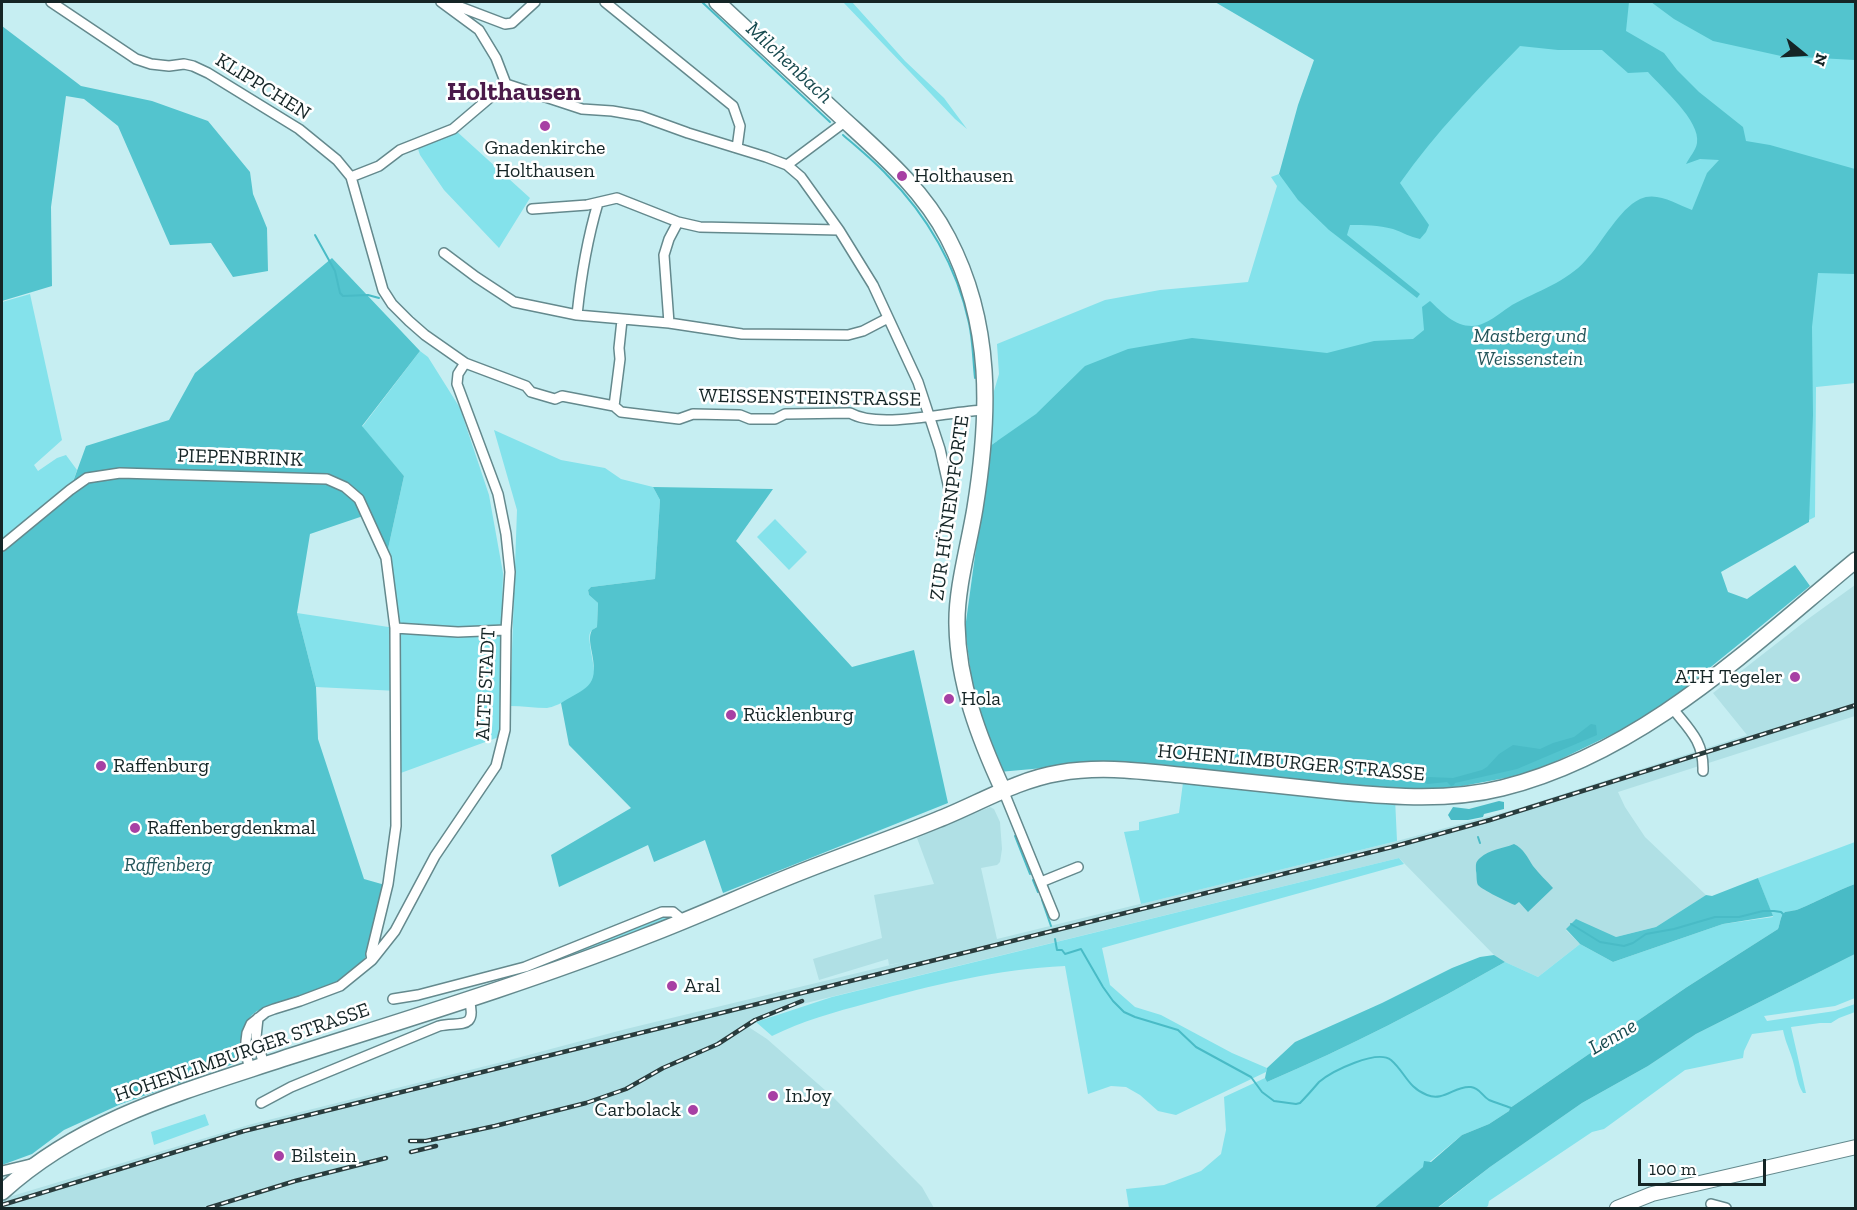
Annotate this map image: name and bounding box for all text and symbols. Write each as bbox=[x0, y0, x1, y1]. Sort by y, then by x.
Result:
water label: Milchenbach bbox=[741, 17, 837, 109]
north arrow bbox=[1773, 24, 1833, 84]
street label: KLIPPCHEN bbox=[211, 48, 315, 126]
text: N bbox=[1810, 51, 1832, 68]
district label: Holthausen bbox=[447, 77, 581, 109]
marker: Gnadenkirche Holthausen bbox=[538, 119, 552, 133]
place label: Gnadenkirche Holthausen bbox=[484, 136, 606, 183]
place label: Holthausen bbox=[914, 164, 1013, 188]
marker: Holthausen bbox=[895, 169, 909, 183]
park label: Mastberg und Weissenstein bbox=[1473, 324, 1587, 371]
street label: WEISSENSTEINSTRASSE bbox=[699, 384, 921, 412]
street label: ZUR HÜNENPFORTE bbox=[925, 414, 975, 602]
street label: PIEPENBRINK bbox=[177, 444, 303, 472]
street label: ALTE STADT bbox=[471, 627, 501, 741]
place label: ATH Tegeler bbox=[1675, 665, 1783, 689]
marker: ATH Tegeler bbox=[1788, 670, 1802, 684]
place label: Hola bbox=[961, 687, 1001, 711]
marker: Hola bbox=[942, 692, 956, 706]
place label: Rücklenburg bbox=[743, 703, 854, 727]
marker: Rücklenburg bbox=[724, 708, 738, 722]
street label: HOHENLIMBURGER STRASSE bbox=[1156, 739, 1426, 787]
place label: Raffenburg bbox=[113, 754, 209, 778]
marker: Raffenburg bbox=[94, 759, 108, 773]
place label: Raffenbergdenkmal bbox=[147, 816, 316, 840]
marker: Raffenbergdenkmal bbox=[128, 821, 142, 835]
park label: Raffenberg bbox=[124, 853, 212, 877]
place label: Aral bbox=[684, 974, 720, 998]
marker: Aral bbox=[665, 979, 679, 993]
street label: HOHENLIMBURGER STRASSE bbox=[111, 998, 373, 1108]
water label: Lenne bbox=[1584, 1013, 1642, 1061]
place label: InJoy bbox=[785, 1084, 832, 1108]
marker: InJoy bbox=[766, 1089, 780, 1103]
place label: Carbolack bbox=[594, 1098, 681, 1122]
marker: Carbolack bbox=[686, 1103, 700, 1117]
place label: Bilstein bbox=[291, 1144, 357, 1168]
scale bar bbox=[1641, 1147, 1768, 1185]
marker: Bilstein bbox=[272, 1149, 286, 1163]
text: 100 m bbox=[1649, 1158, 1696, 1180]

